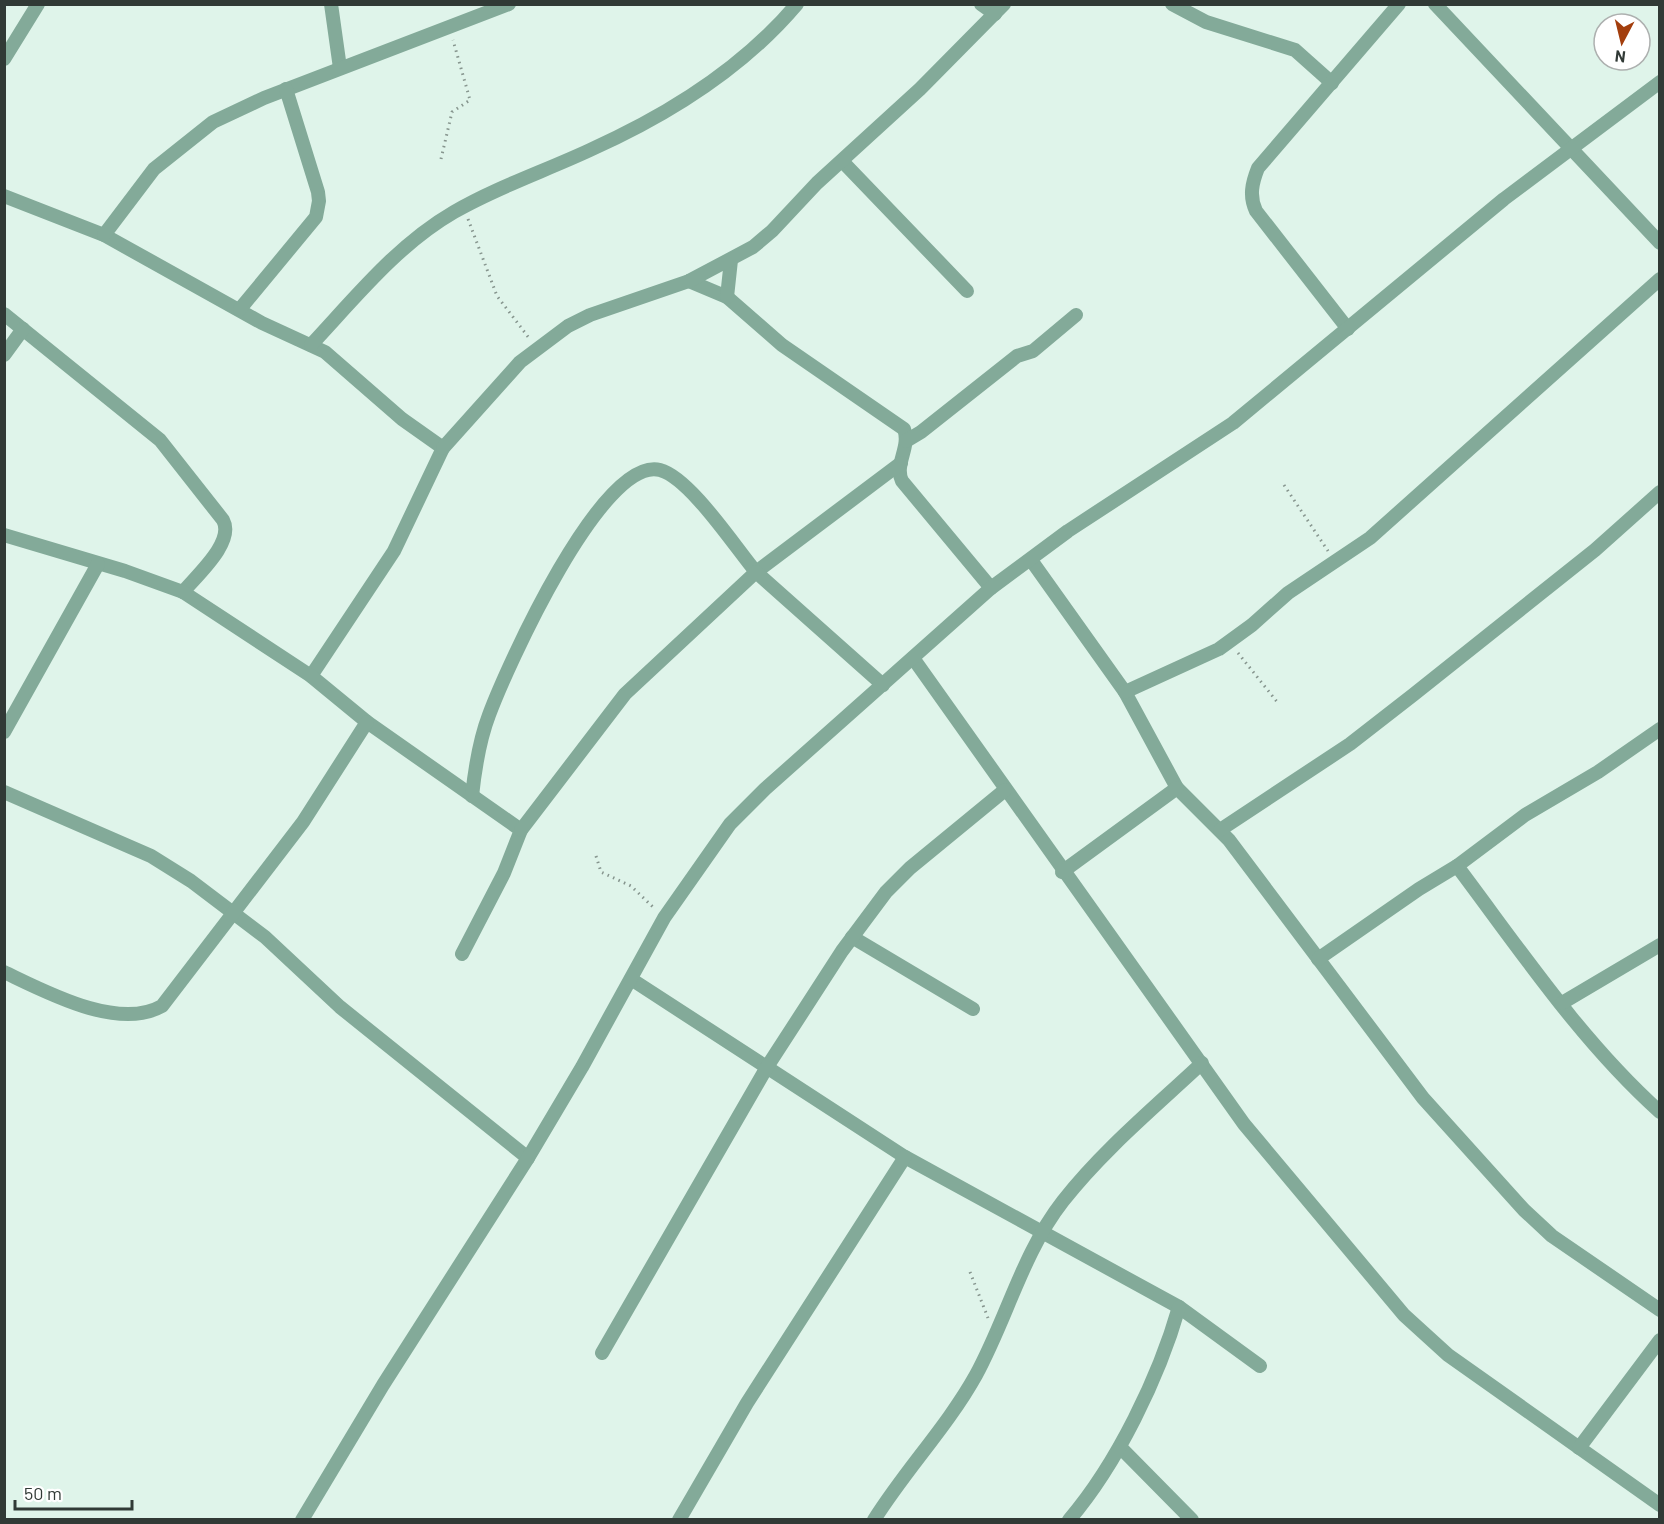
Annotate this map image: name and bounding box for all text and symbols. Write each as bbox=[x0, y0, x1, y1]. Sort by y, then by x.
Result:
north arrow bbox=[1592, 12, 1652, 72]
text: N bbox=[1614, 47, 1627, 67]
scale bar bbox=[15, 1473, 132, 1511]
text: 50 m bbox=[24, 1482, 62, 1504]

